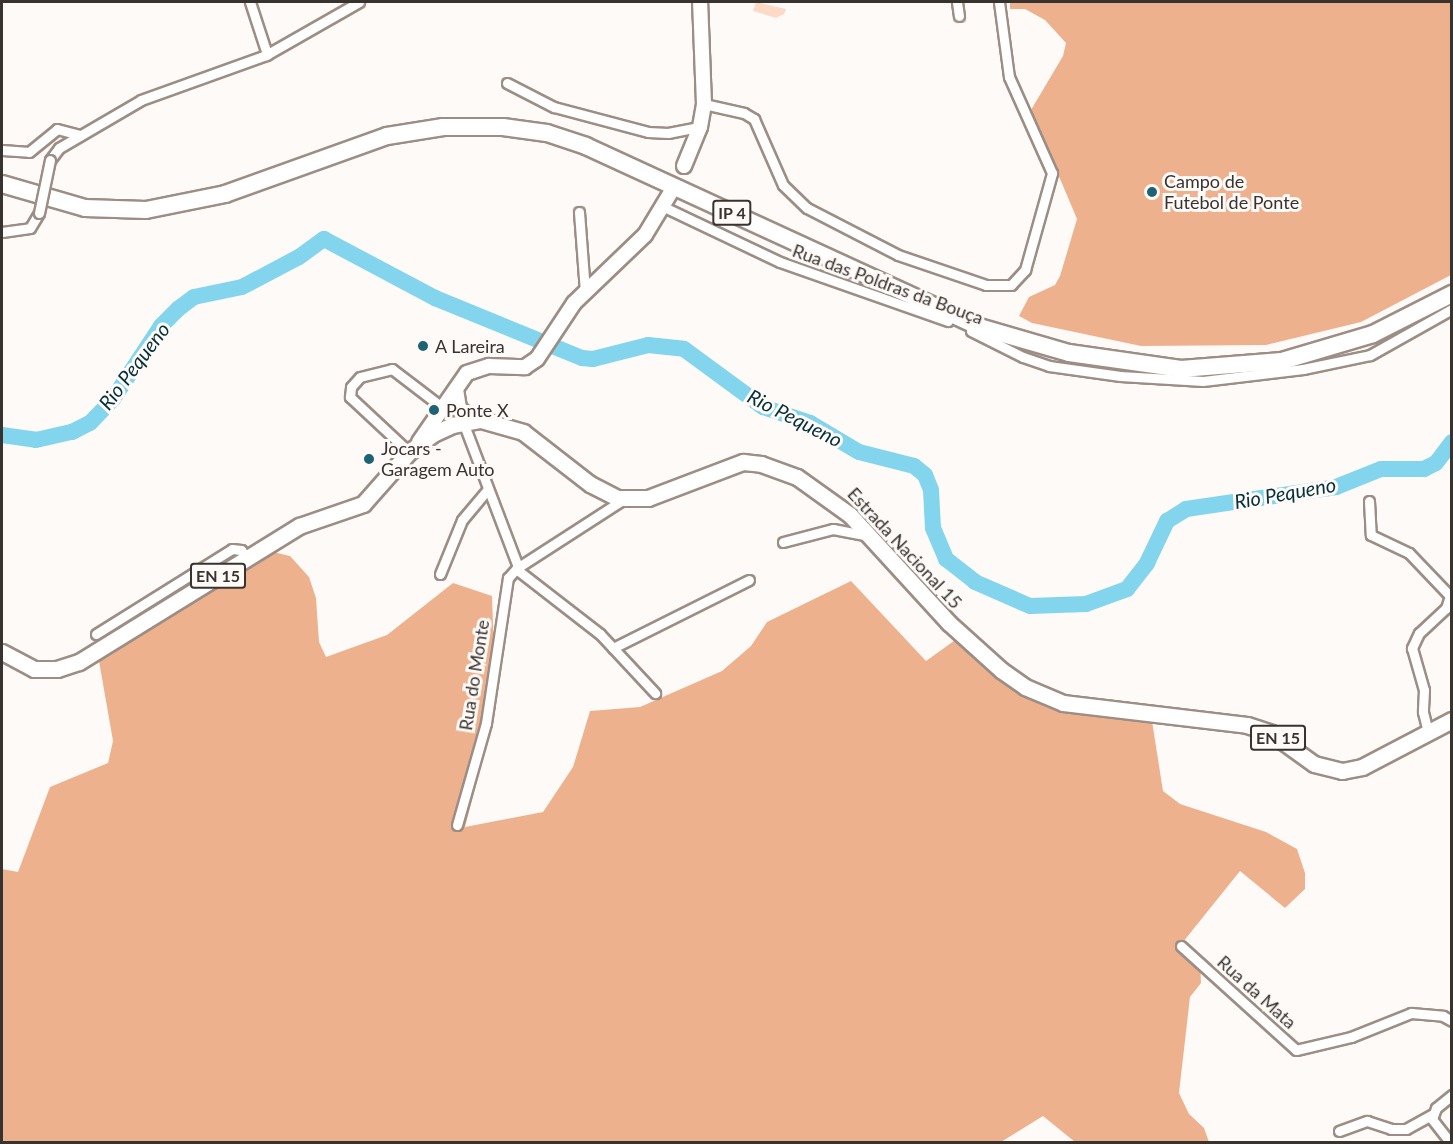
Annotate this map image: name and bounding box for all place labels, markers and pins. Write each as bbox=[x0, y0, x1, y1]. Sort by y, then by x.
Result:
place label: Campo de Futebol de Ponte bbox=[1164, 171, 1299, 213]
marker: Campo de Futebol de Ponte bbox=[1145, 185, 1159, 199]
place label: A Lareira bbox=[435, 335, 505, 357]
marker: A Lareira bbox=[416, 339, 430, 353]
place label: Ponte X bbox=[446, 399, 509, 421]
marker: Ponte X bbox=[427, 403, 441, 417]
place label: Jocars - Garagem Auto bbox=[381, 438, 495, 480]
marker: Jocars - Garagem Auto bbox=[362, 452, 376, 466]

